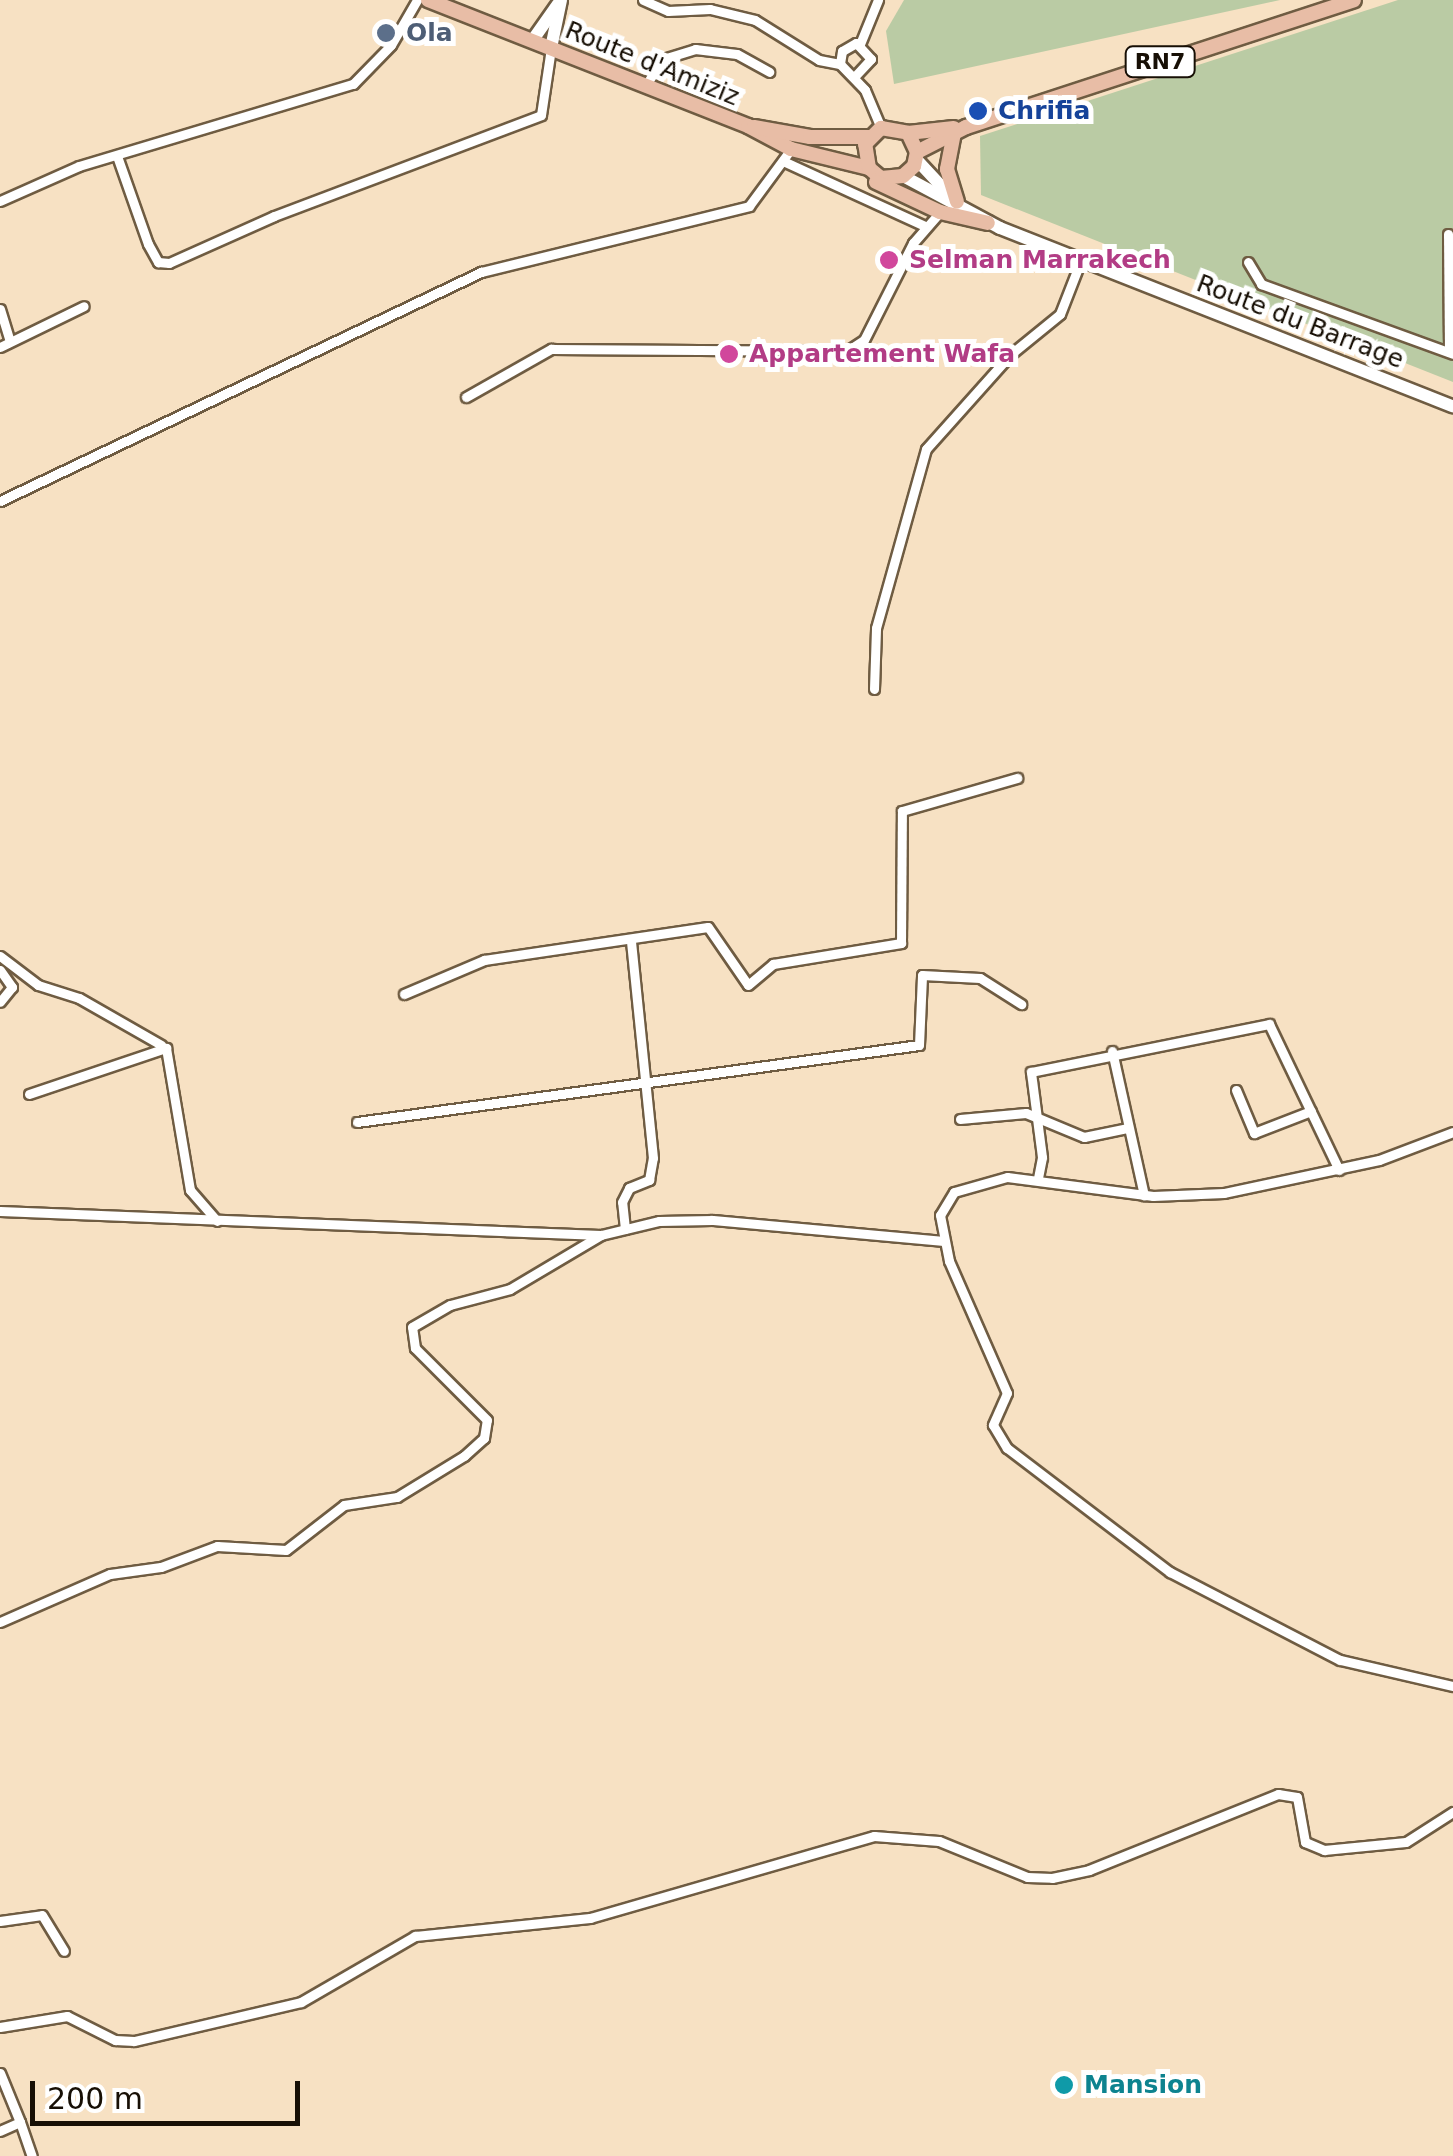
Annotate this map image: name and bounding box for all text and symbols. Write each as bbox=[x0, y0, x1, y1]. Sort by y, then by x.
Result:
street label: Route d'Amiziz bbox=[561, 15, 743, 113]
place label: Ola bbox=[406, 18, 453, 48]
marker: Ola bbox=[375, 22, 397, 44]
road number: RN7 bbox=[1122, 45, 1198, 79]
place label: Chrifia bbox=[998, 96, 1090, 126]
marker: Chrifia bbox=[967, 100, 989, 122]
place label: Selman Marrakech bbox=[909, 245, 1171, 275]
marker: Selman Marrakech bbox=[878, 249, 900, 271]
street label: Route du Barrage bbox=[1192, 269, 1408, 375]
place label: Appartement Wafa bbox=[749, 339, 1015, 369]
marker: Appartement Wafa bbox=[718, 343, 740, 365]
scale bar bbox=[35, 2061, 305, 2123]
place label: Mansion bbox=[1084, 2070, 1202, 2100]
marker: Mansion bbox=[1053, 2074, 1075, 2096]
text: 200 m bbox=[47, 2081, 143, 2116]

